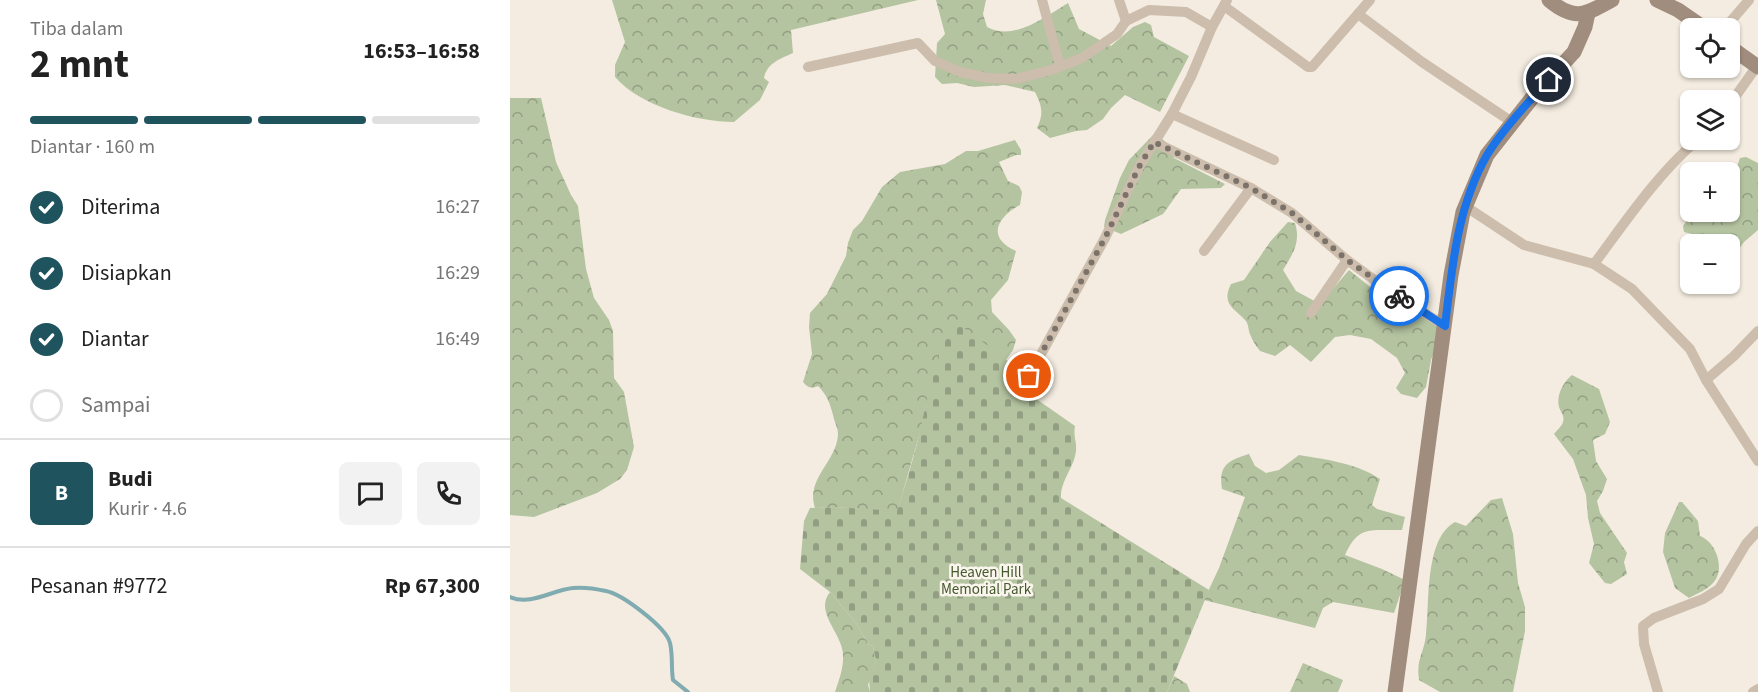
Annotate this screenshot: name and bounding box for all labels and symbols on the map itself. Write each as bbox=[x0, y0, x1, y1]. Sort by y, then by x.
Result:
pin bbox=[1523, 54, 1574, 105]
courier bbox=[1369, 266, 1429, 326]
pin bbox=[1003, 350, 1054, 401]
park label: Heaven Hill Memorial Park bbox=[941, 562, 1032, 600]

